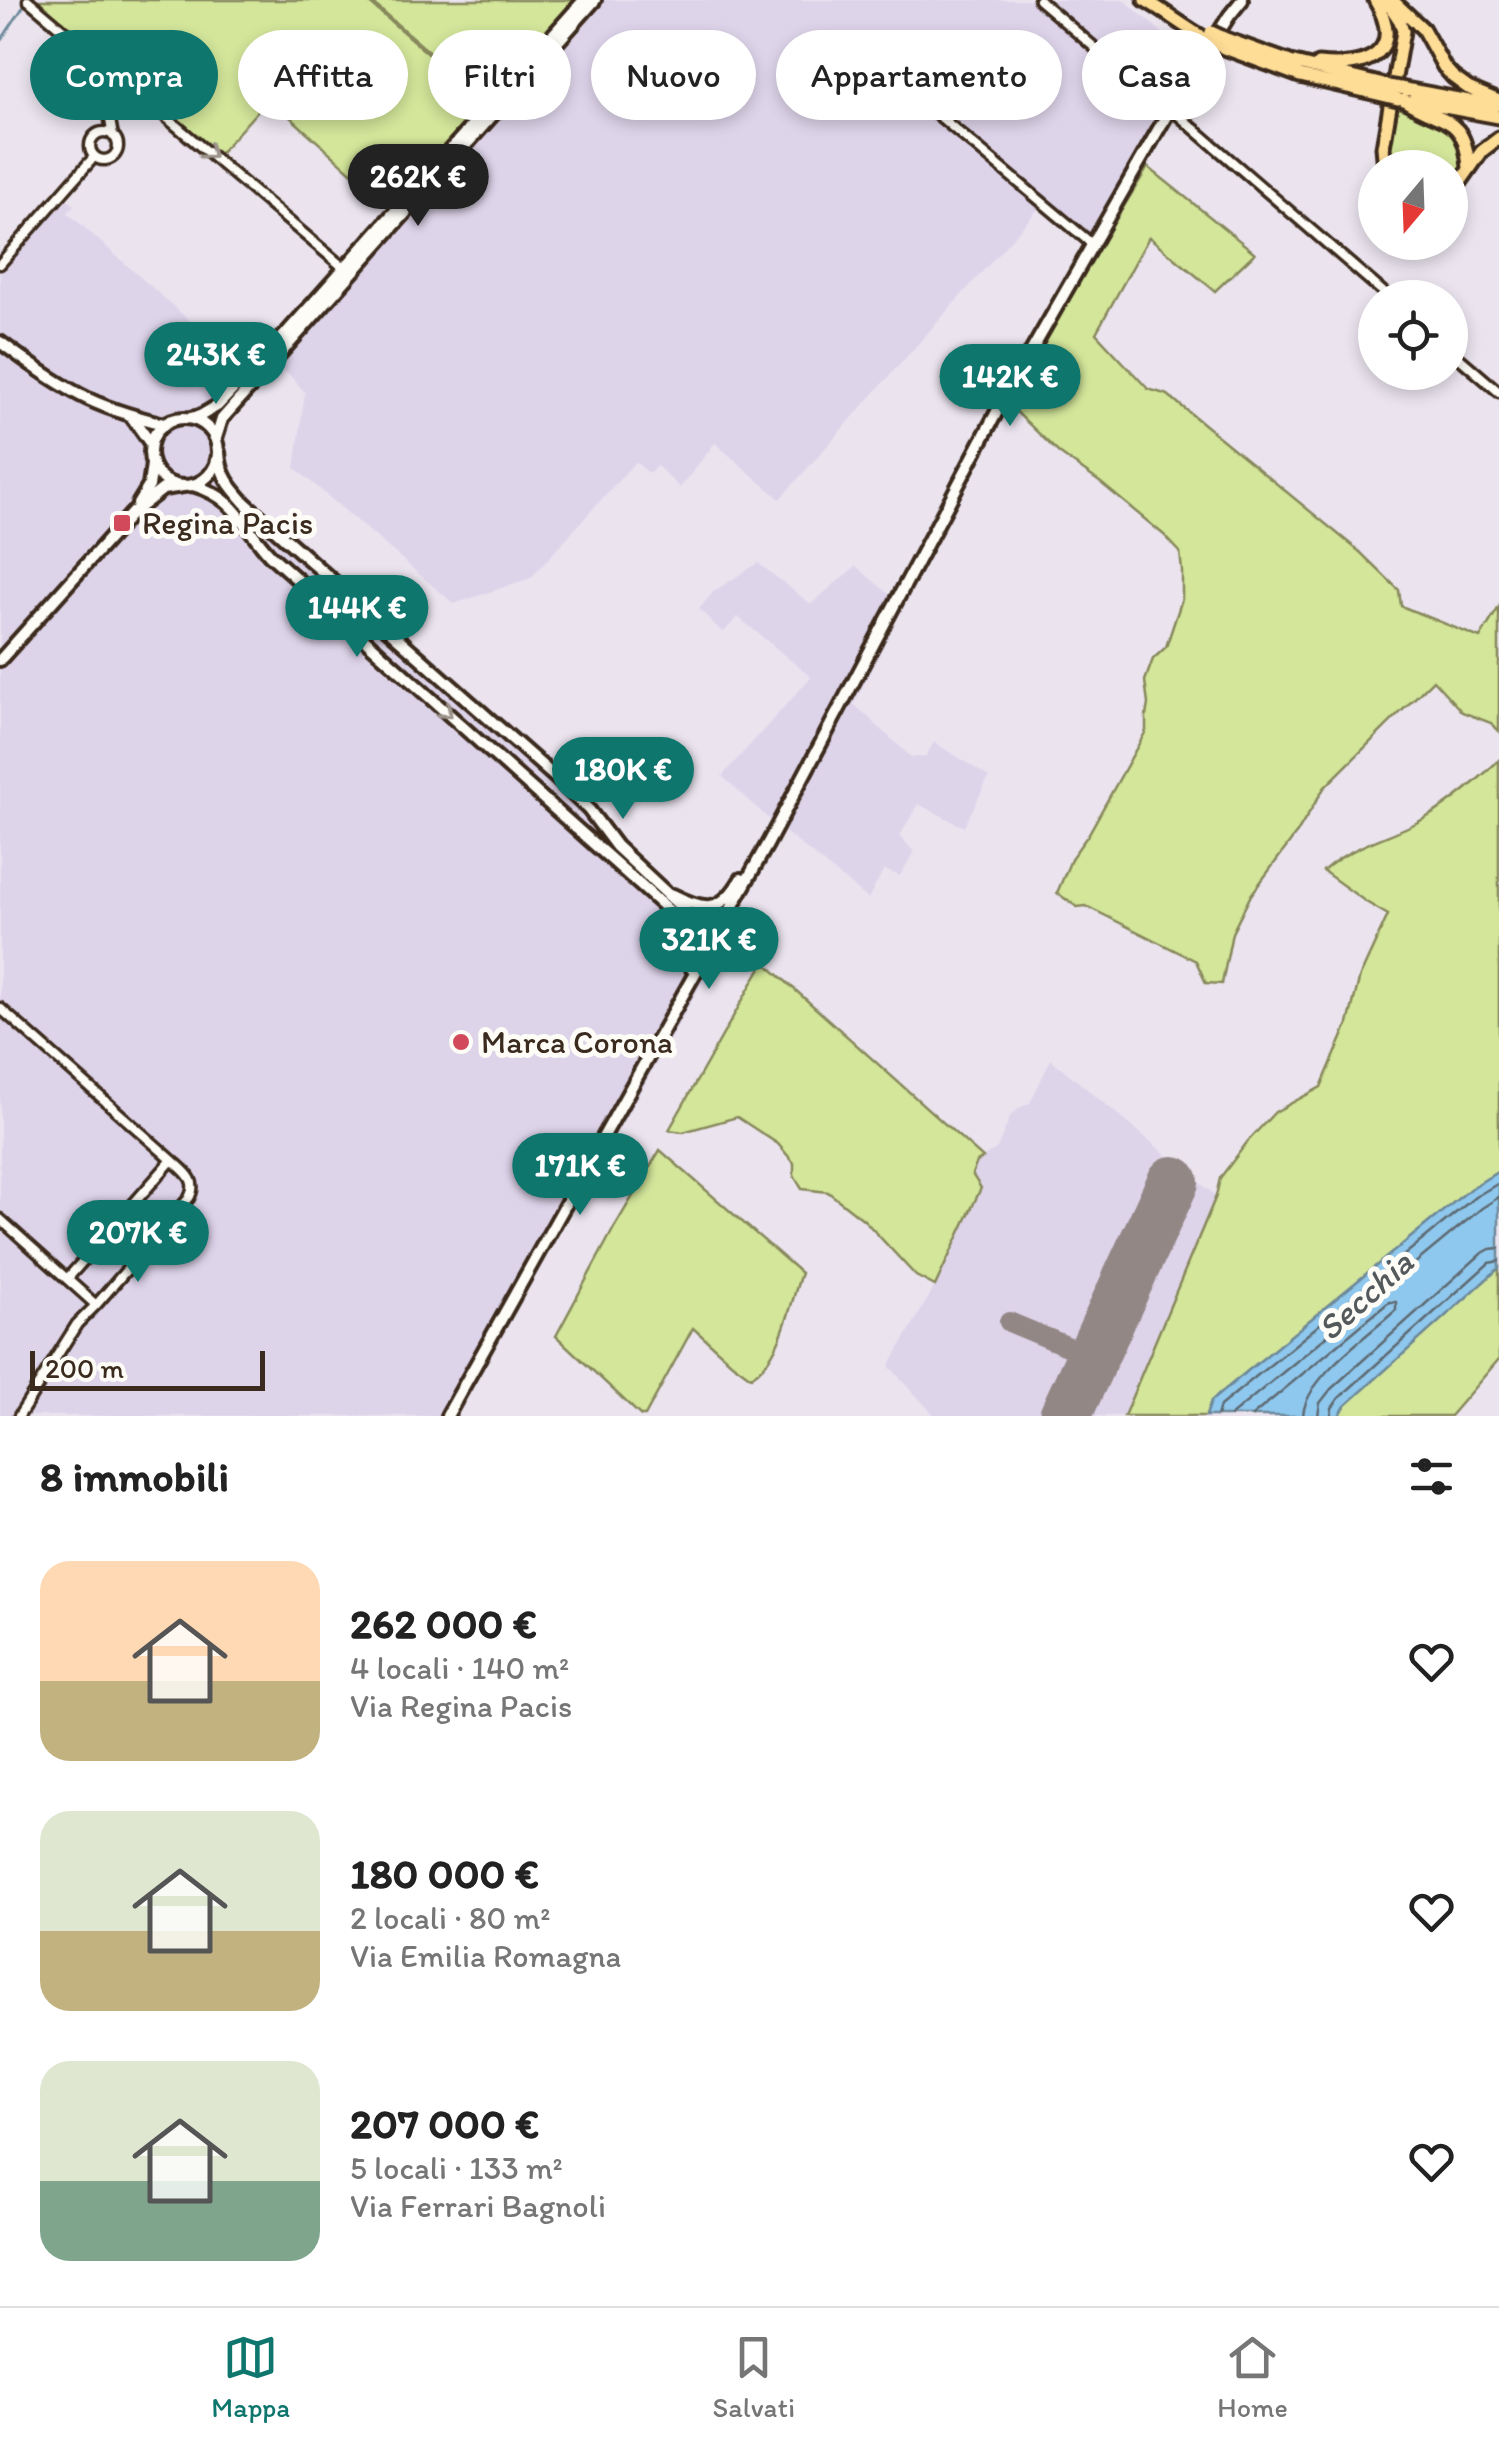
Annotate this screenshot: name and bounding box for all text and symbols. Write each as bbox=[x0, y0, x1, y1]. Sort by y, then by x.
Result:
chip: Compra bbox=[30, 30, 218, 120]
chip: Affitta bbox=[238, 30, 408, 120]
chip: Filtri bbox=[428, 30, 571, 120]
chip: Nuovo bbox=[591, 30, 756, 120]
chip: Appartamento bbox=[776, 30, 1062, 120]
chip: Casa bbox=[1082, 30, 1226, 120]
one-way arrow bbox=[197, 142, 216, 160]
pin: 262K € bbox=[337, 144, 499, 229]
north arrow bbox=[1358, 150, 1468, 260]
map controls bbox=[1358, 150, 1468, 390]
text: 262K € bbox=[370, 157, 466, 195]
button: locate bbox=[1358, 280, 1468, 390]
pin: 243K € bbox=[135, 322, 297, 407]
text: 243K € bbox=[166, 335, 266, 373]
pin: 142K € bbox=[929, 344, 1091, 429]
text: 142K € bbox=[962, 357, 1058, 395]
place label: Regina Pacis bbox=[142, 504, 313, 542]
marker: Regina Pacis bbox=[111, 512, 133, 534]
pin: 144K € bbox=[276, 575, 438, 660]
text: 144K € bbox=[307, 588, 407, 626]
one-way arrow bbox=[434, 700, 453, 718]
pin: 180K € bbox=[542, 737, 704, 822]
text: 180K € bbox=[574, 750, 672, 788]
pin: 321K € bbox=[628, 907, 790, 992]
text: 321K € bbox=[661, 920, 757, 958]
place label: Marca Corona bbox=[481, 1023, 673, 1061]
marker: Marca Corona bbox=[450, 1031, 472, 1053]
pin: 171K € bbox=[499, 1133, 661, 1218]
text: 171K € bbox=[534, 1146, 626, 1184]
pin: 207K € bbox=[57, 1200, 219, 1285]
text: 207K € bbox=[89, 1213, 187, 1251]
water label: Secchia bbox=[1308, 1241, 1422, 1349]
scale bar bbox=[30, 1346, 265, 1390]
text: 200 m bbox=[45, 1351, 124, 1385]
icon: filters bbox=[1404, 1449, 1459, 1504]
text: 8 immobili bbox=[40, 1451, 229, 1502]
text: 262 000 € bbox=[350, 1598, 537, 1649]
icon: home bbox=[120, 1601, 240, 1721]
icon: heart bbox=[1404, 1634, 1459, 1689]
text: 4 locali · 140 m² bbox=[350, 1649, 569, 1687]
text: Via Regina Pacis bbox=[350, 1687, 572, 1725]
text: 180 000 € bbox=[350, 1848, 539, 1899]
icon: home bbox=[120, 1851, 240, 1971]
icon: heart bbox=[1404, 1884, 1459, 1939]
text: 2 locali · 80 m² bbox=[350, 1899, 550, 1937]
text: Via Emilia Romagna bbox=[350, 1937, 621, 1975]
text: 207 000 € bbox=[350, 2098, 539, 2149]
icon: home bbox=[120, 2101, 240, 2221]
icon: heart bbox=[1404, 2134, 1459, 2189]
text: 5 locali · 133 m² bbox=[350, 2149, 563, 2187]
text: Via Ferrari Bagnoli bbox=[350, 2187, 606, 2225]
tab: Mappa bbox=[211, 2330, 290, 2424]
tab: Salvati bbox=[712, 2330, 795, 2424]
tab: Home bbox=[1217, 2330, 1288, 2424]

